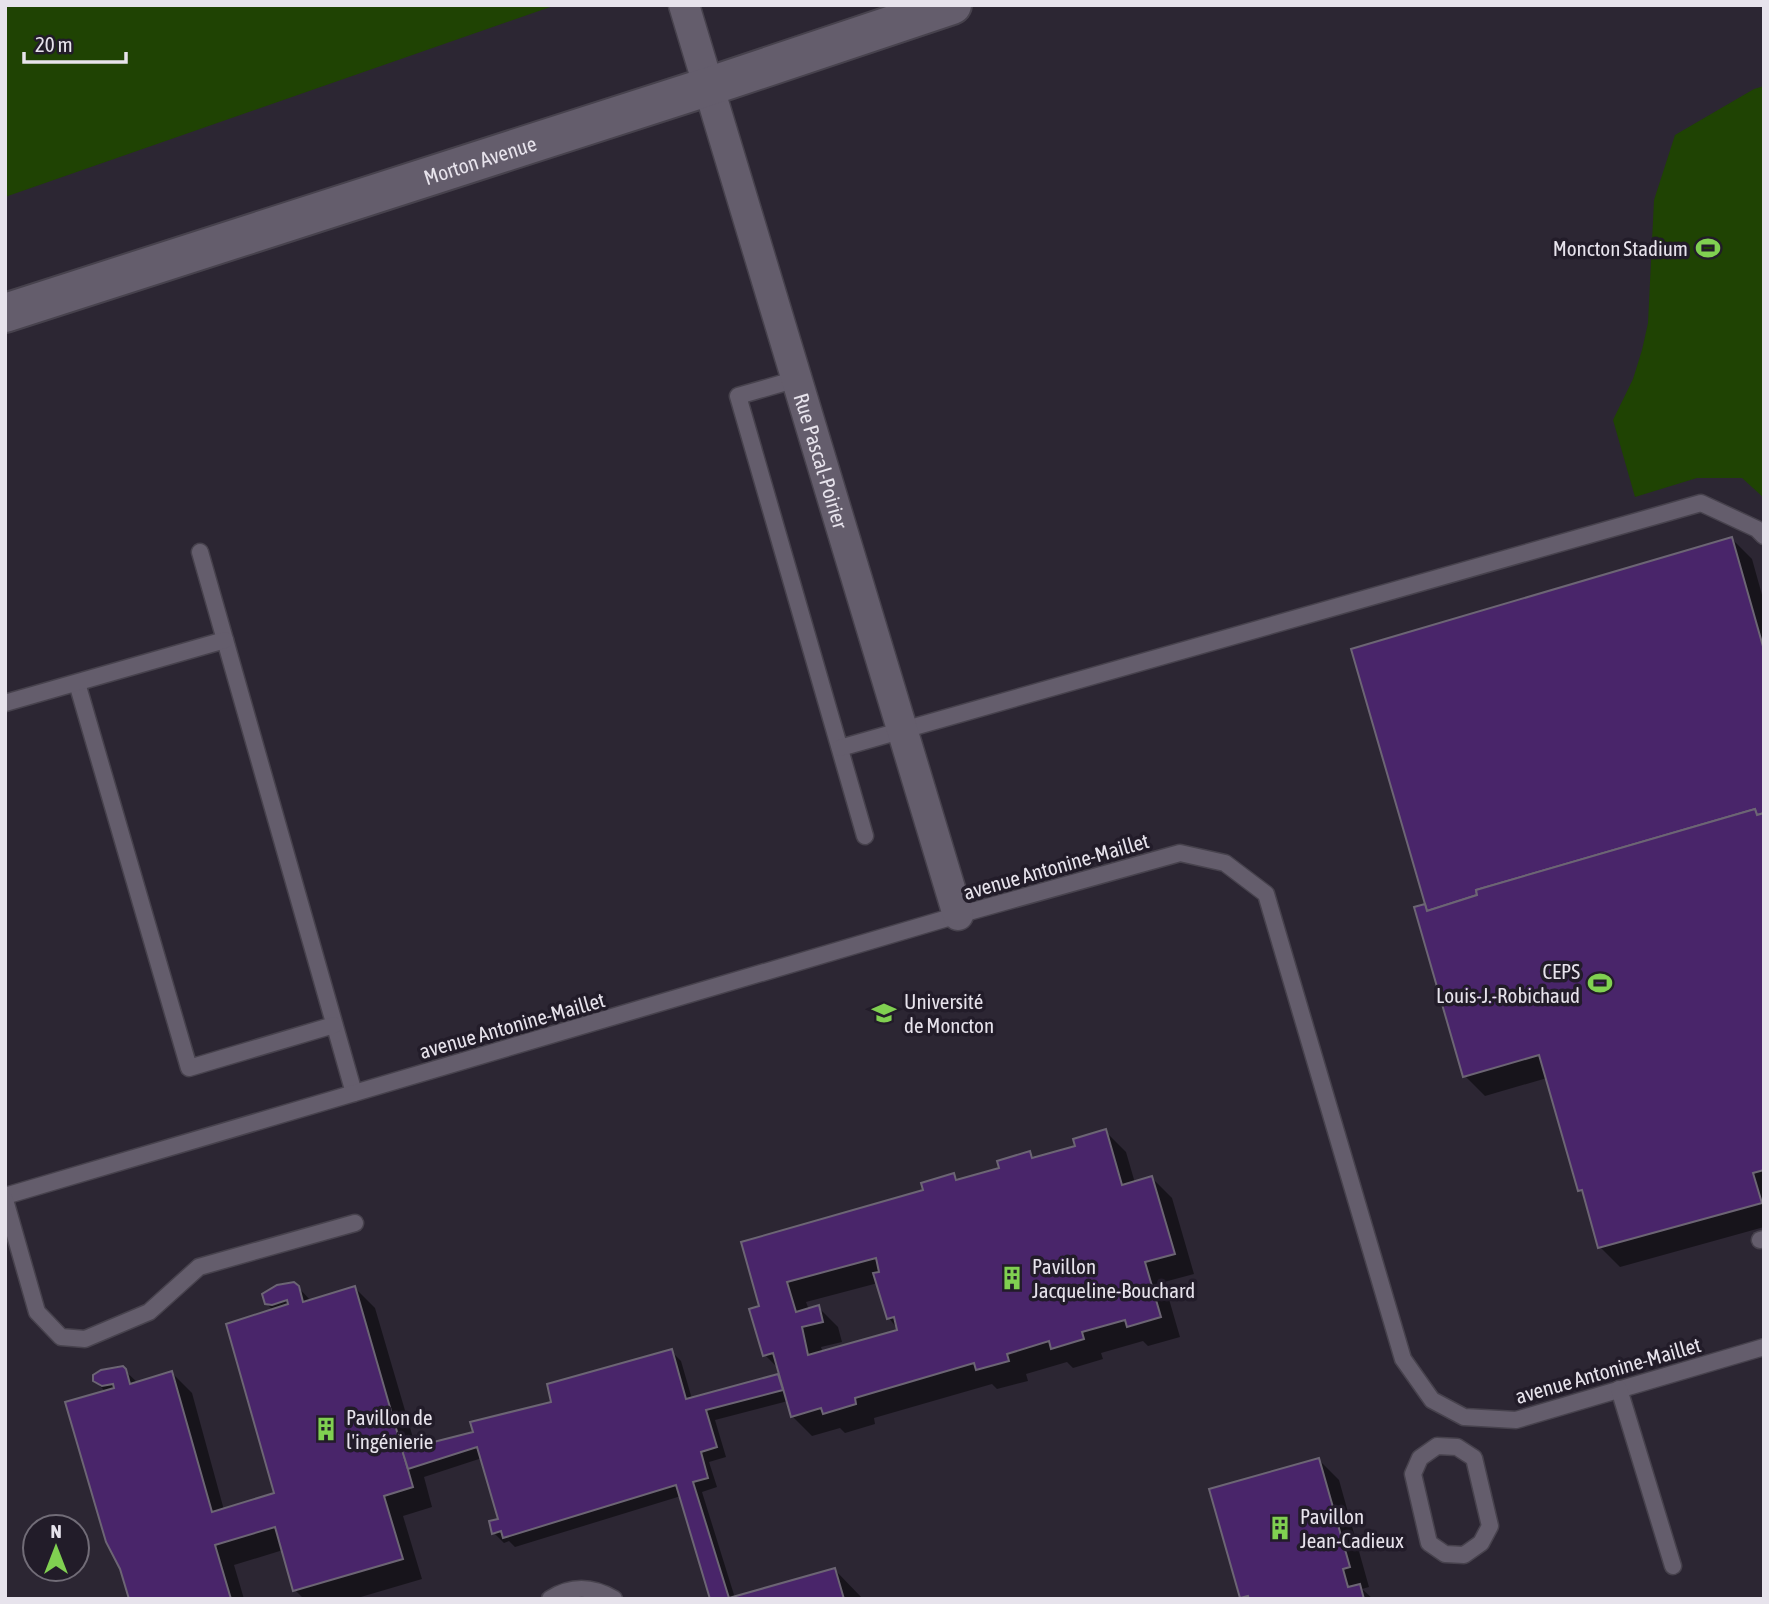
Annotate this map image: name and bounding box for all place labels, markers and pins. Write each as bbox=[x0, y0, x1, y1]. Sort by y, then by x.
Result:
sports icon: Moncton Stadium bbox=[1694, 234, 1722, 262]
place label: Moncton Stadium bbox=[1553, 236, 1688, 260]
place label: CEPS Louis-J.-Robichaud bbox=[1436, 959, 1580, 1007]
sports icon: CEPS Louis-J.-Robichaud bbox=[1586, 969, 1614, 997]
place label: Université de Moncton bbox=[904, 989, 994, 1037]
school or university icon: Université de Moncton bbox=[870, 999, 898, 1027]
place label: Pavillon Jacqueline-Bouchard bbox=[1032, 1254, 1195, 1302]
building icon: Pavillon Jacqueline-Bouchard bbox=[998, 1264, 1026, 1292]
place label: Pavillon de l'ingénierie bbox=[346, 1405, 433, 1453]
building icon: Pavillon de l'ingénierie bbox=[312, 1415, 340, 1443]
place label: Pavillon Jean-Cadieux bbox=[1300, 1504, 1404, 1552]
building icon: Pavillon Jean-Cadieux bbox=[1266, 1514, 1294, 1542]

